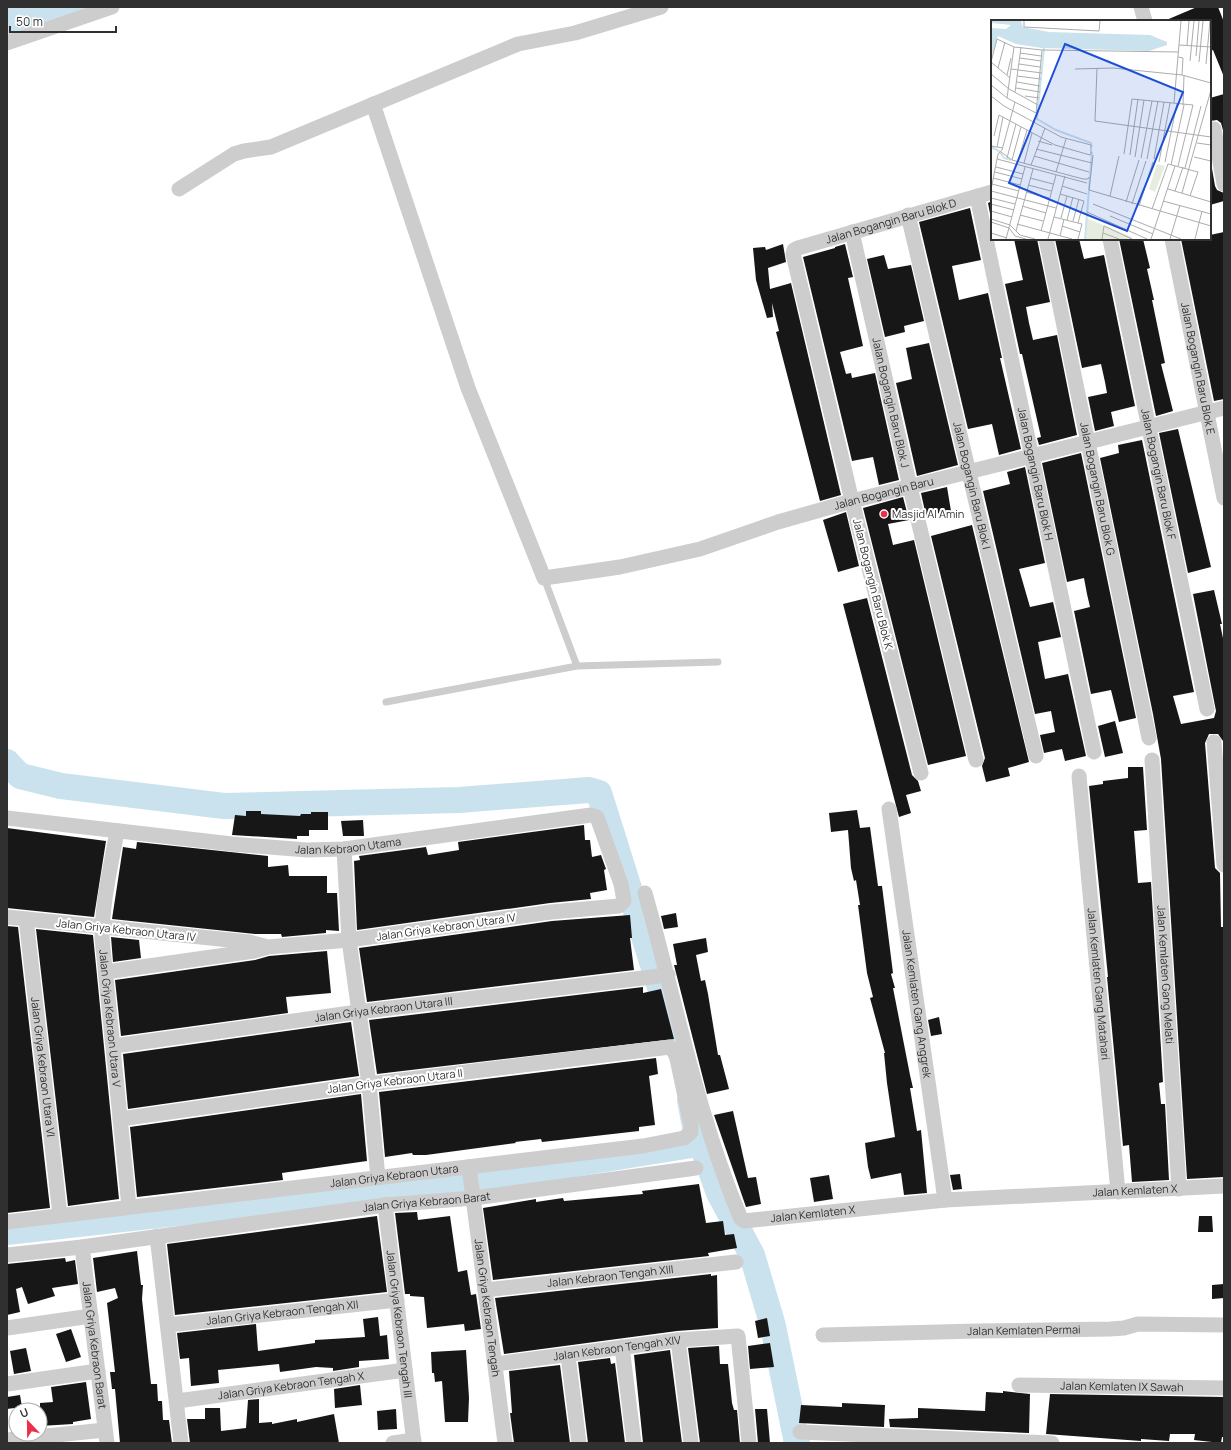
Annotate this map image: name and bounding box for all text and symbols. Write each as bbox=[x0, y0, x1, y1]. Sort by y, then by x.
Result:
scale bar bbox=[10, 8, 116, 34]
text: 50 m bbox=[16, 13, 43, 30]
inset map bbox=[991, 20, 1211, 240]
street label: Jalan Bogangin Baru Blok D bbox=[824, 195, 958, 247]
street label: Jalan Bogangin Baru Blok E bbox=[1178, 301, 1219, 436]
street label: Jalan Bogangin Baru Blok J bbox=[869, 336, 913, 469]
street label: Jalan Bogangin Baru Blok H bbox=[1015, 406, 1057, 542]
street label: Jalan Bogangin Baru Blok F bbox=[1138, 407, 1180, 541]
street label: Jalan Bogangin Baru Blok I bbox=[950, 420, 995, 551]
street label: Jalan Bogangin Baru Blok G bbox=[1077, 421, 1119, 557]
street label: Jalan Bogangin Baru bbox=[832, 473, 935, 513]
place label: Masjid Al Amin bbox=[892, 506, 964, 521]
marker: Masjid Al Amin bbox=[879, 509, 889, 519]
street label: Jalan Bogangin Baru Blok K bbox=[850, 517, 897, 651]
street label: Jalan Kebraon Utama bbox=[294, 833, 402, 857]
street label: Jalan Kemlaten Gang Melati bbox=[1154, 905, 1178, 1044]
street label: Jalan Kemlaten Gang Matahari bbox=[1084, 907, 1114, 1061]
street label: Jalan Griya Kebraon Utara IV bbox=[375, 909, 517, 944]
street label: Jalan Griya Kebraon Utara IV bbox=[55, 915, 197, 944]
street label: Jalan Kemlaten Gang Anggrek bbox=[899, 929, 936, 1080]
street label: Jalan Griya Kebraon Utara V bbox=[96, 949, 125, 1088]
street label: Jalan Griya Kebraon Utara III bbox=[313, 993, 453, 1025]
street label: Jalan Griya Kebraon Utara VI bbox=[28, 996, 59, 1138]
street label: Jalan Griya Kebraon Utara II bbox=[326, 1065, 464, 1096]
street label: Jalan Griya Kebraon Utara bbox=[329, 1160, 459, 1190]
street label: Jalan Kemlaten X bbox=[1092, 1180, 1178, 1200]
street label: Jalan Griya Kebraon Barat bbox=[362, 1188, 491, 1215]
street label: Jalan Kemlaten X bbox=[770, 1201, 856, 1225]
street label: Jalan Griya Kebraon Tengah bbox=[471, 1238, 504, 1378]
street label: Jalan Griya Kebraon Tengah III bbox=[384, 1249, 416, 1399]
street label: Jalan Kebraon Tengah XIII bbox=[546, 1261, 674, 1290]
street label: Jalan Griya Kebraon Barat bbox=[79, 1281, 111, 1410]
street label: Jalan Griya Kebraon Tengah XII bbox=[205, 1296, 359, 1328]
street label: Jalan Kemlaten Permai bbox=[967, 1321, 1081, 1338]
street label: Jalan Kebraon Tengah XIV bbox=[552, 1332, 682, 1363]
street label: Jalan Griya Kebraon Tengah X bbox=[217, 1368, 365, 1402]
street label: Jalan Kemlaten IX Sawah bbox=[1060, 1378, 1184, 1394]
north arrow bbox=[8, 1402, 48, 1442]
text: U bbox=[18, 1404, 31, 1421]

